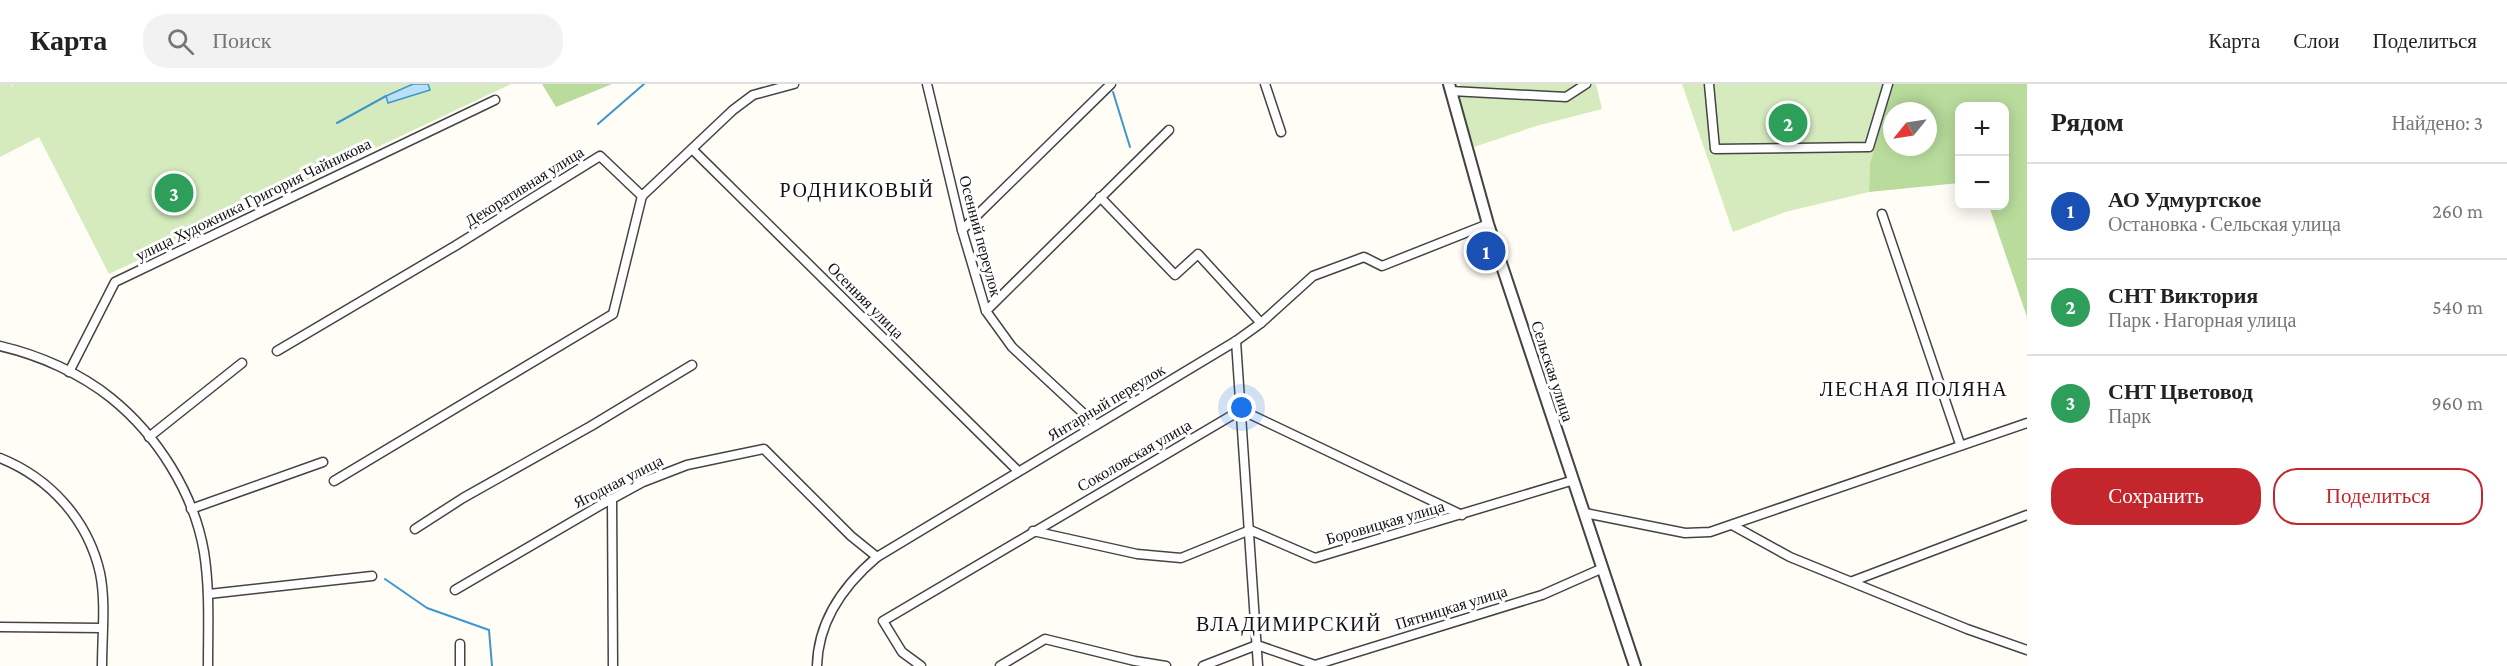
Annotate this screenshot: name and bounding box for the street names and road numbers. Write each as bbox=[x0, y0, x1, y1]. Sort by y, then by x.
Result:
street label: улица Художника Григория Чайникова bbox=[133, 135, 374, 265]
street label: Декоративная улица bbox=[462, 143, 587, 231]
street label: Осенний переулок bbox=[955, 174, 1005, 299]
street label: Осенняя улица bbox=[823, 259, 907, 343]
street label: Сельская улица bbox=[1527, 319, 1577, 424]
street label: Янтарный переулок bbox=[1045, 361, 1169, 445]
street label: Соколовская улица bbox=[1074, 416, 1195, 496]
street label: Ягодная улица bbox=[571, 452, 666, 512]
street label: Боровицкая улица bbox=[1324, 497, 1447, 548]
street label: Пятницкая улица bbox=[1393, 582, 1509, 634]

